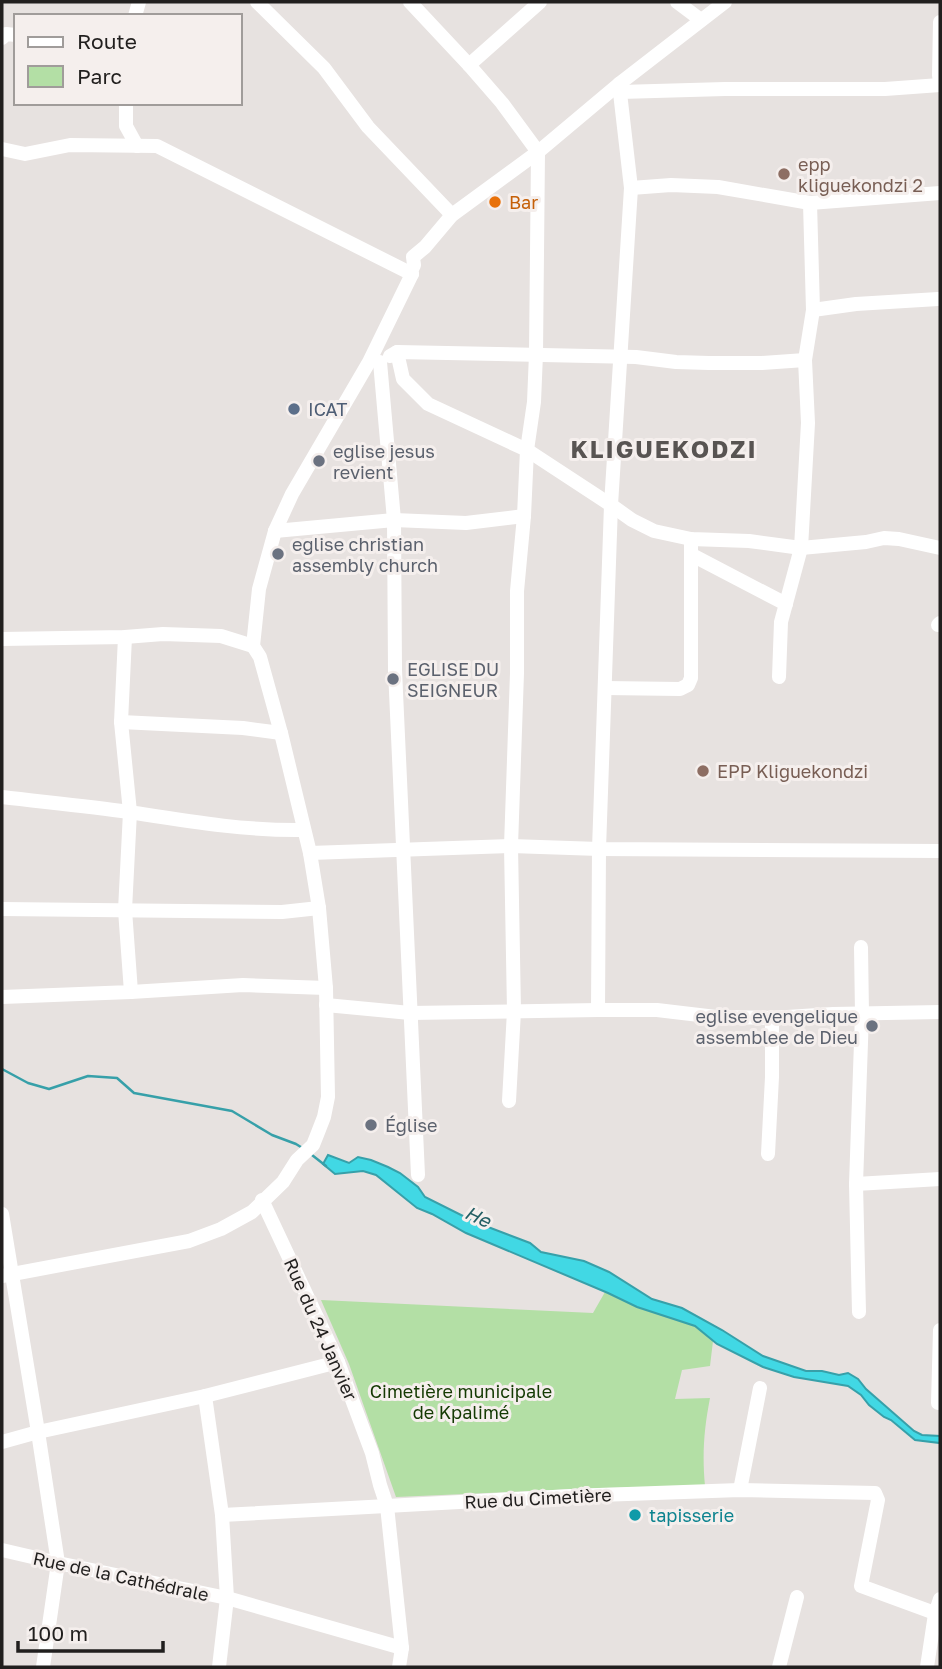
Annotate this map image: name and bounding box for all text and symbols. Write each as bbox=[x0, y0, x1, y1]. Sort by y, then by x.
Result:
legend bbox=[14, 14, 242, 105]
text: Route bbox=[77, 28, 137, 54]
text: Parc bbox=[77, 63, 122, 89]
place label: epp kliguekondzi 2 bbox=[798, 153, 923, 196]
marker: epp kliguekondzi 2 bbox=[776, 166, 792, 182]
place label: Bar bbox=[509, 191, 538, 213]
marker: Bar bbox=[487, 194, 503, 210]
place label: ICAT bbox=[308, 398, 347, 420]
marker: ICAT bbox=[286, 401, 302, 417]
district label: KLIGUEKODZI bbox=[570, 434, 758, 463]
place label: eglise jesus revient bbox=[333, 440, 435, 483]
marker: eglise jesus revient bbox=[311, 453, 327, 469]
place label: eglise christian assembly church bbox=[292, 533, 438, 576]
marker: eglise christian assembly church bbox=[270, 546, 286, 562]
place label: EGLISE DU SEIGNEUR bbox=[407, 658, 499, 701]
marker: EGLISE DU SEIGNEUR bbox=[385, 671, 401, 687]
place label: EPP Kliguekondzi bbox=[717, 760, 868, 782]
marker: EPP Kliguekondzi bbox=[695, 763, 711, 779]
place label: eglise evengelique assemblee de Dieu bbox=[696, 1005, 858, 1048]
marker: eglise evengelique assemblee de Dieu bbox=[864, 1018, 880, 1034]
place label: Église bbox=[385, 1114, 437, 1136]
marker: Église bbox=[363, 1117, 379, 1133]
water label: He bbox=[462, 1200, 496, 1233]
street label: Rue du 24 Janvier bbox=[280, 1254, 362, 1404]
park label: Cimetière municipale de Kpalimé bbox=[370, 1380, 552, 1423]
street label: Rue du Cimetière bbox=[464, 1483, 612, 1513]
place label: tapisserie bbox=[649, 1504, 734, 1526]
marker: tapisserie bbox=[627, 1507, 643, 1523]
street label: Rue de la Cathédrale bbox=[31, 1547, 211, 1605]
scale bar bbox=[18, 1610, 163, 1654]
text: 100 m bbox=[28, 1620, 88, 1646]

